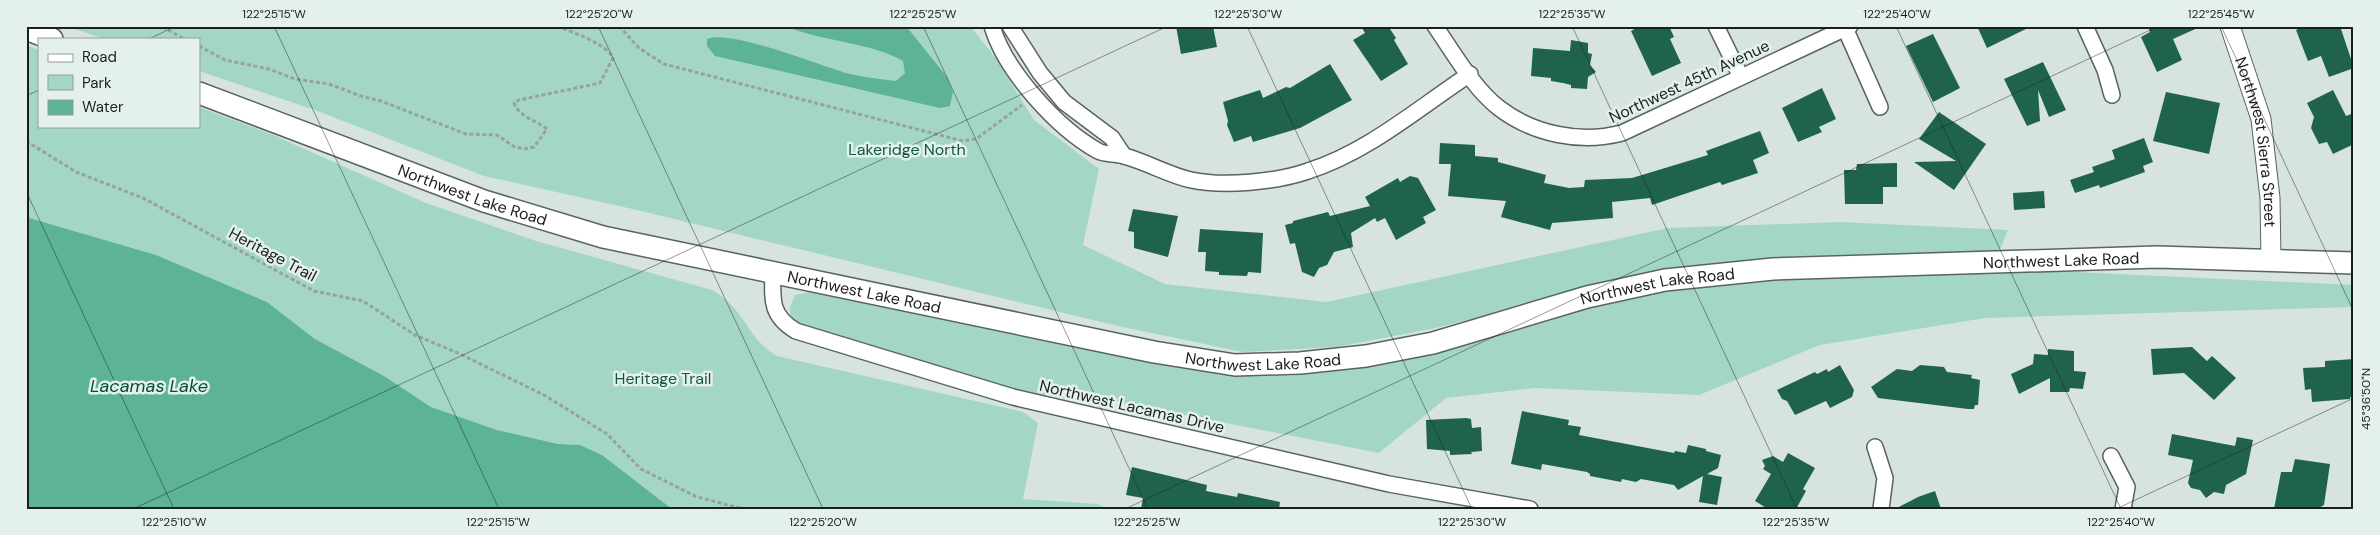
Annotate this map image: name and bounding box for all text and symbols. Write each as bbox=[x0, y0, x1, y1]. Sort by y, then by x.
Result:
text: 122°25'15"W bbox=[242, 6, 306, 22]
text: 122°25'20"W bbox=[565, 6, 633, 22]
text: 122°25'25"W bbox=[890, 6, 957, 22]
text: 122°25'30"W bbox=[1214, 6, 1282, 22]
text: 122°25'35"W bbox=[1539, 6, 1606, 22]
text: 122°25'40"W bbox=[1863, 6, 1931, 22]
text: 122°25'45"W bbox=[2188, 6, 2255, 22]
street label: Northwest 45th Avenue bbox=[1606, 35, 1773, 128]
legend bbox=[38, 38, 200, 128]
text: Road bbox=[82, 47, 117, 67]
street label: Northwest Sierra Street bbox=[2230, 54, 2280, 227]
text: Park bbox=[82, 73, 112, 93]
text: Water bbox=[82, 97, 124, 117]
park label: Lakeridge North bbox=[848, 139, 966, 160]
street label: Northwest Lake Road bbox=[395, 159, 550, 230]
street label: Heritage Trail bbox=[225, 222, 320, 286]
street label: Northwest Lake Road bbox=[1983, 248, 2140, 273]
street label: Northwest Lake Road bbox=[1578, 263, 1736, 309]
street label: Northwest Lake Road bbox=[785, 266, 943, 318]
street label: Northwest Lake Road bbox=[1184, 347, 1342, 376]
park label: Heritage Trail bbox=[615, 368, 711, 389]
text: 45°36'50"N bbox=[2358, 368, 2374, 430]
water label: Lacamas Lake bbox=[90, 374, 208, 398]
street label: Northwest Lacamas Drive bbox=[1037, 375, 1226, 438]
text: 122°25'10"W bbox=[142, 514, 207, 530]
text: 122°25'15"W bbox=[466, 514, 530, 530]
text: 122°25'20"W bbox=[789, 514, 857, 530]
text: 122°25'25"W bbox=[1114, 514, 1181, 530]
text: 122°25'30"W bbox=[1438, 514, 1506, 530]
text: 122°25'35"W bbox=[1763, 514, 1830, 530]
text: 122°25'40"W bbox=[2087, 514, 2155, 530]

